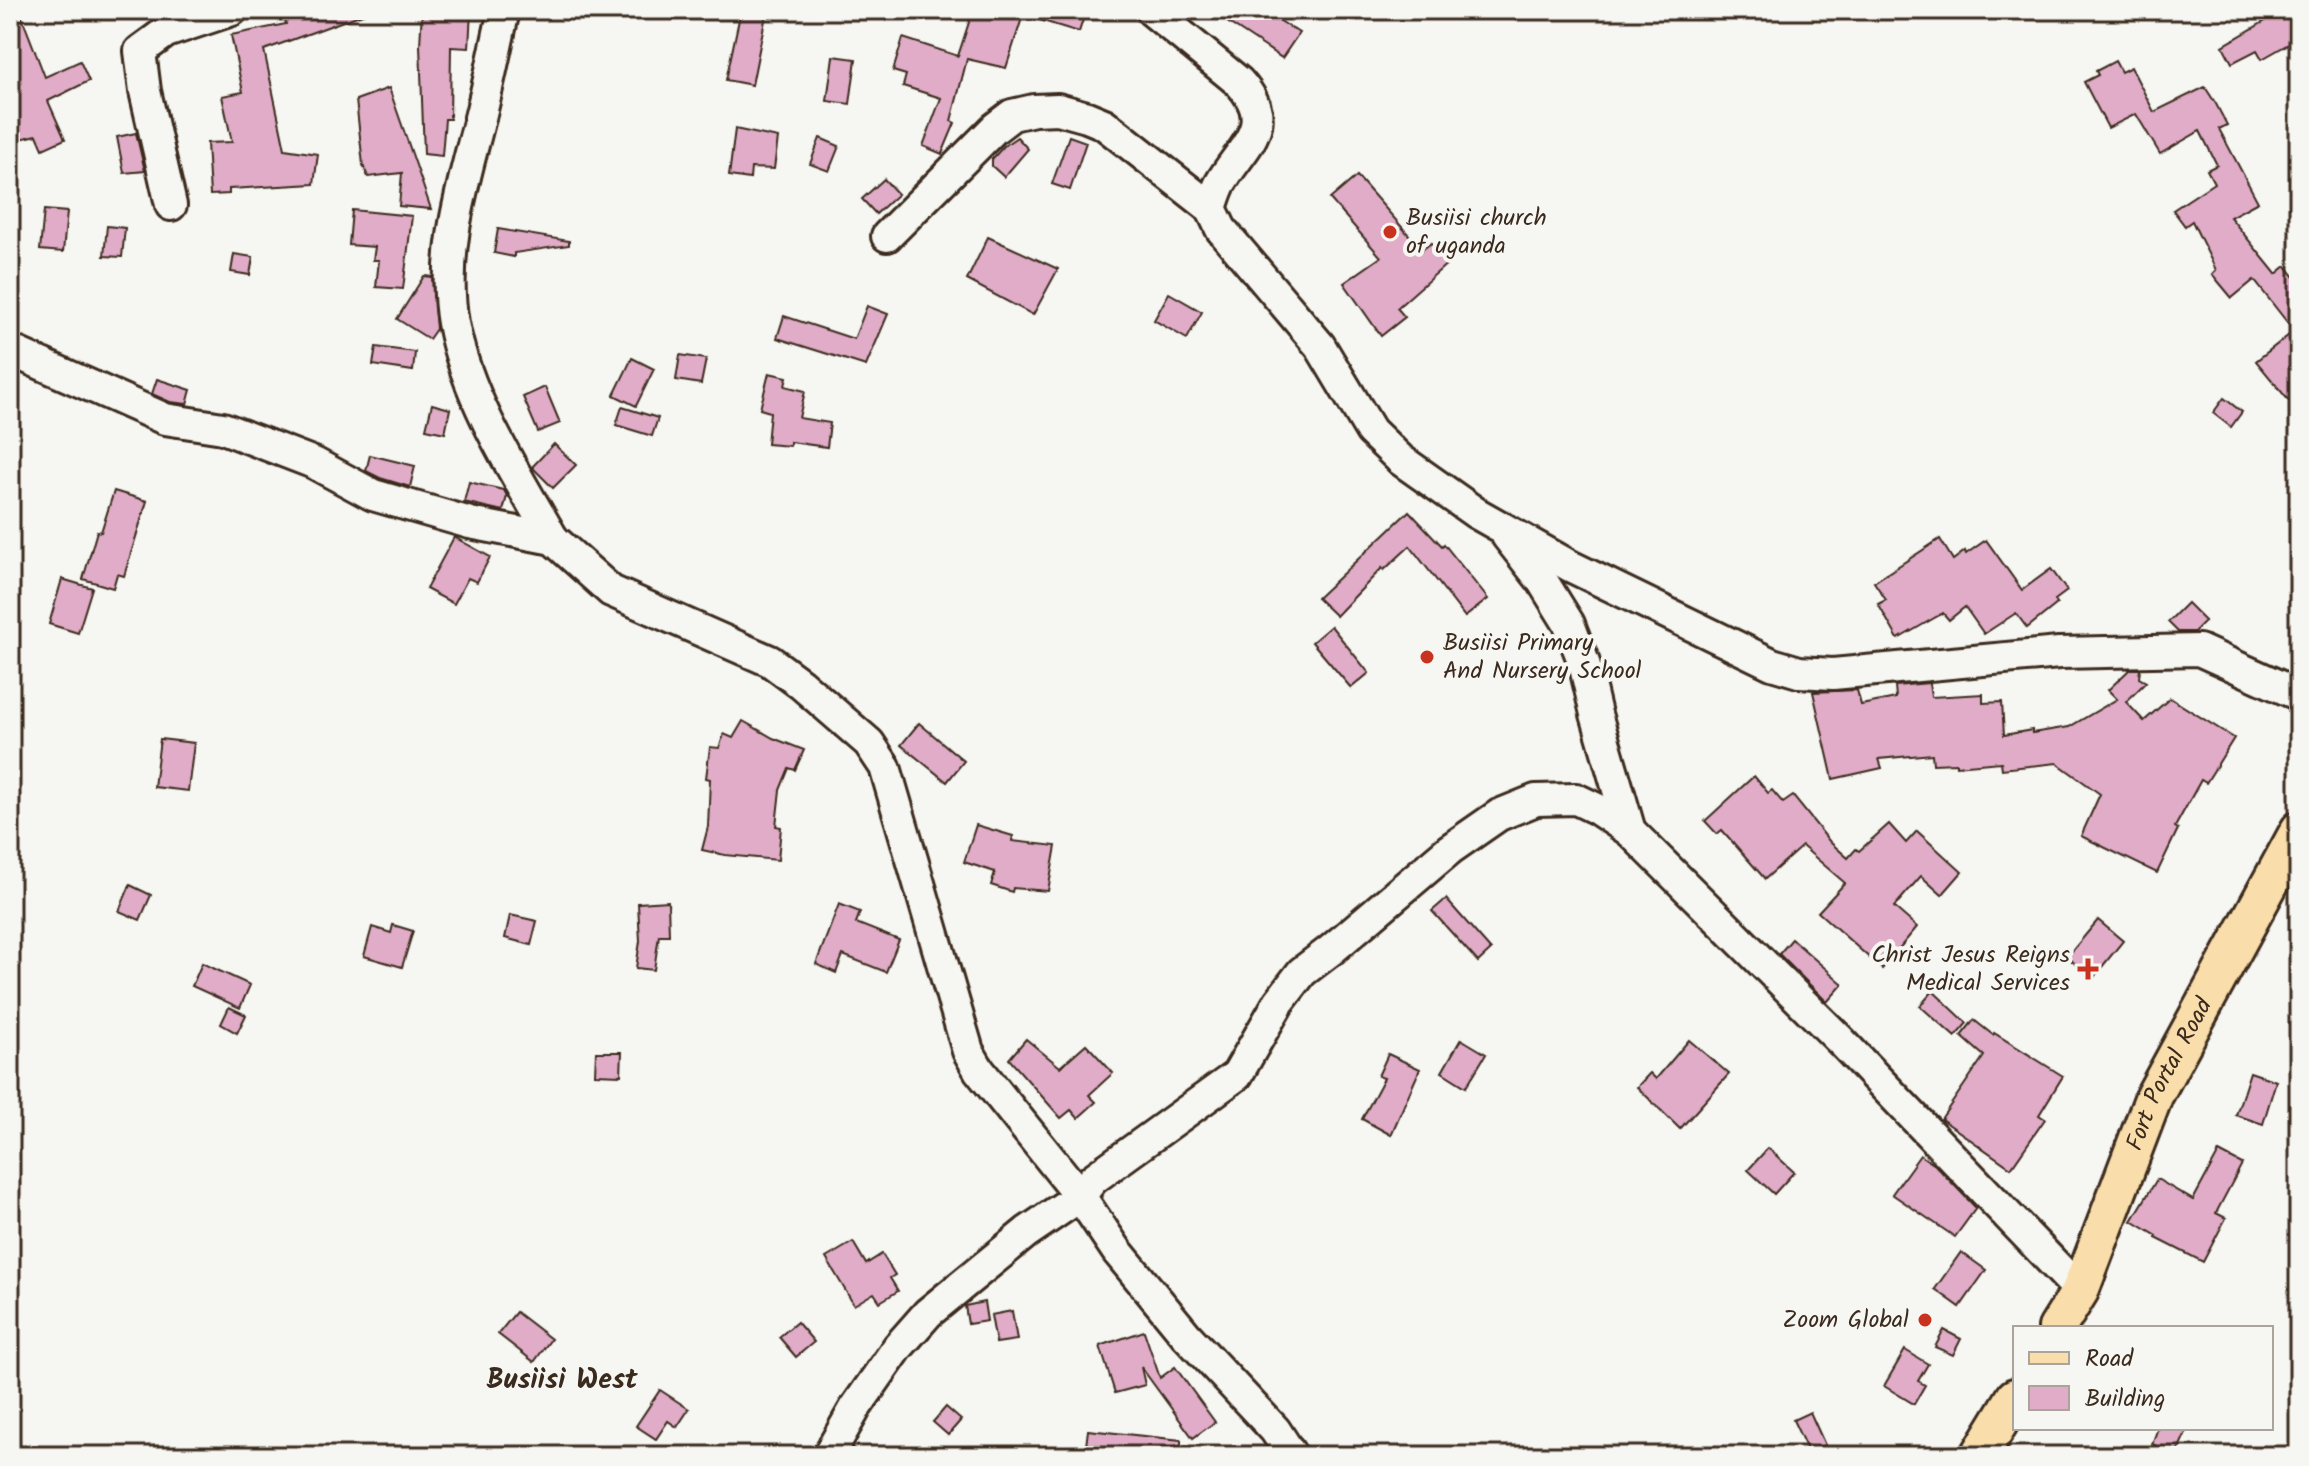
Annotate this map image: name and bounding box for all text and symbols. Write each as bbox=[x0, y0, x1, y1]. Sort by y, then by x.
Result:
place label: Busiisi church of uganda bbox=[1406, 199, 1547, 266]
marker: Busiisi church of uganda bbox=[1381, 223, 1399, 241]
place label: Busiisi Primary And Nursery School bbox=[1443, 624, 1642, 691]
marker: Busiisi Primary And Nursery School bbox=[1418, 648, 1436, 666]
place label: Christ Jesus Reigns Medical Services bbox=[1871, 936, 2070, 1003]
marker: Christ Jesus Reigns Medical Services bbox=[2077, 958, 2099, 980]
street label: Fort Portal Road bbox=[2115, 990, 2224, 1157]
place label: Zoom Global bbox=[1782, 1301, 1909, 1340]
marker: Zoom Global bbox=[1916, 1311, 1934, 1329]
legend bbox=[2013, 1326, 2273, 1430]
text: Road bbox=[2085, 1340, 2134, 1379]
district label: Busiisi West bbox=[486, 1358, 638, 1403]
text: Building bbox=[2085, 1380, 2165, 1419]

